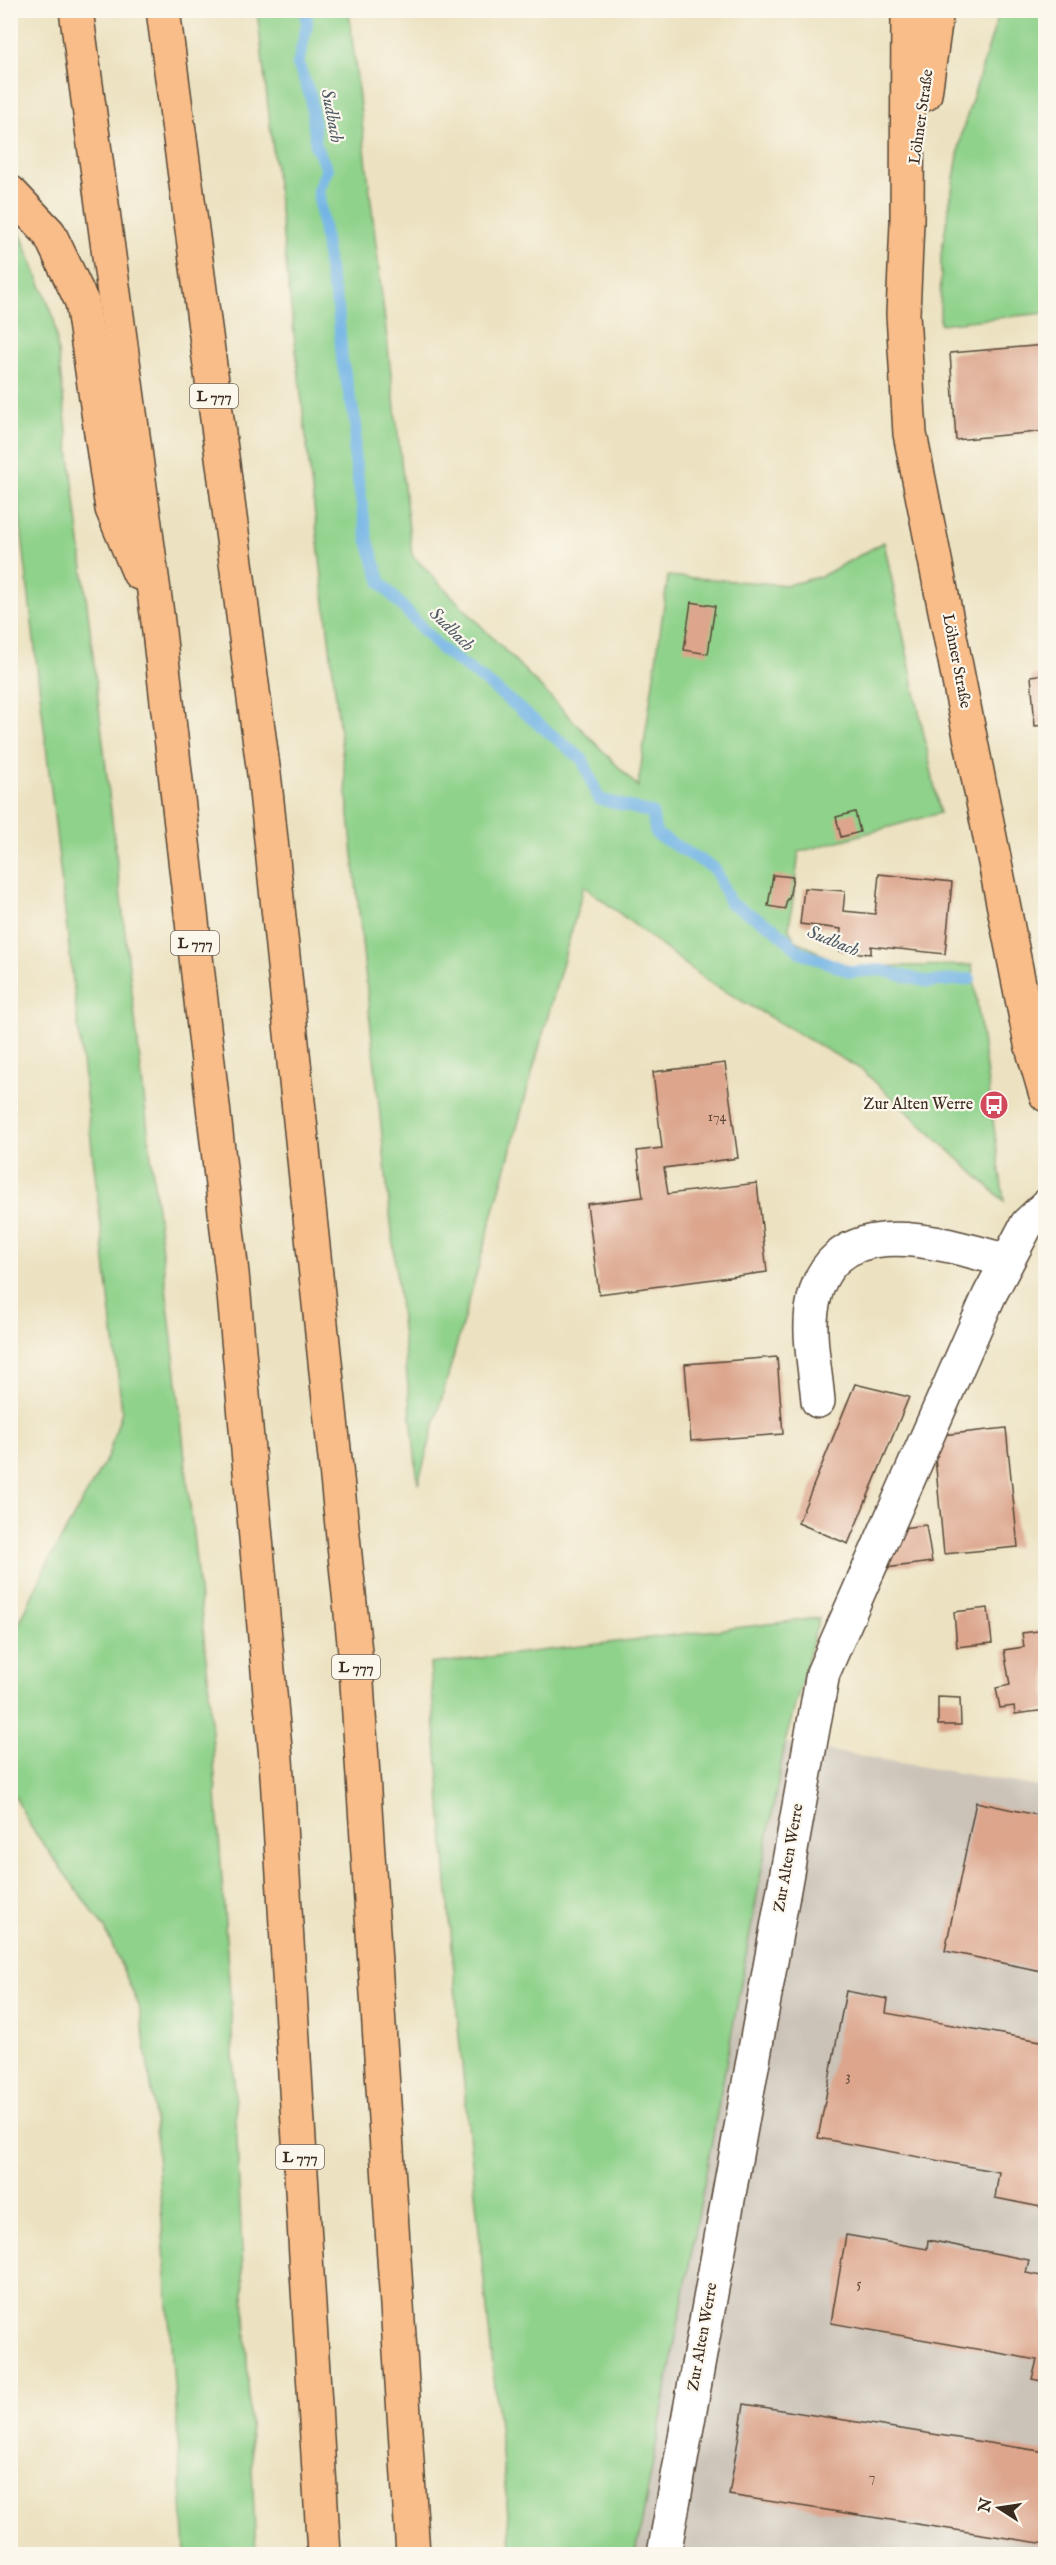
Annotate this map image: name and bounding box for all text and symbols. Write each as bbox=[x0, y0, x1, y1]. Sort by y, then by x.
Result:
street label: Löhner Straße bbox=[905, 68, 939, 166]
water label: Sudbach bbox=[315, 87, 348, 145]
road number: L 777 bbox=[190, 384, 238, 408]
water label: Sudbach bbox=[424, 603, 479, 657]
street label: Löhner Straße bbox=[937, 612, 975, 710]
water label: Sudbach bbox=[804, 921, 863, 963]
road number: L 777 bbox=[171, 931, 219, 955]
bus stop icon: Zur Alten Werre bbox=[978, 1089, 1010, 1121]
place label: Zur Alten Werre bbox=[863, 1095, 973, 1115]
house number: 174 bbox=[708, 1108, 726, 1126]
road number: L 777 bbox=[332, 1655, 380, 1679]
street label: Zur Alten Werre bbox=[770, 1802, 808, 1914]
house number: 3 bbox=[845, 2068, 851, 2086]
road number: L 777 bbox=[276, 2145, 324, 2169]
house number: 5 bbox=[856, 2275, 862, 2293]
street label: Zur Alten Werre bbox=[684, 2281, 722, 2393]
house number: 7 bbox=[869, 2468, 875, 2486]
north arrow bbox=[969, 2478, 1029, 2538]
text: N bbox=[975, 2496, 998, 2515]

